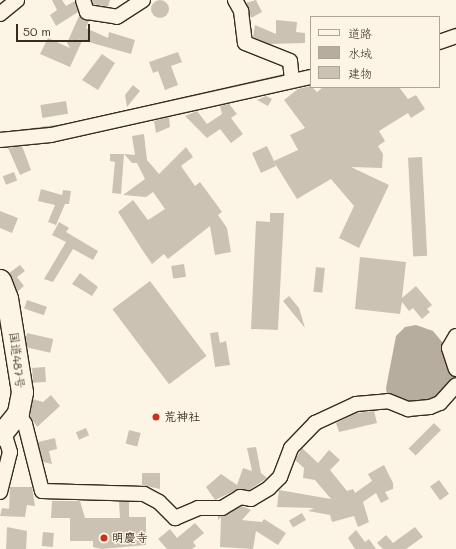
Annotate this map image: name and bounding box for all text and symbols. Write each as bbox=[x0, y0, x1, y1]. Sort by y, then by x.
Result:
scale bar bbox=[18, 16, 92, 42]
legend bbox=[310, 16, 440, 88]
text: 50 m bbox=[23, 23, 51, 39]
text: 道路 bbox=[348, 25, 372, 41]
text: 水域 bbox=[348, 45, 372, 61]
text: 建物 bbox=[348, 65, 372, 81]
street label: 国道487号 bbox=[6, 331, 28, 389]
place label: 荒神社 bbox=[164, 410, 200, 424]
marker: 荒神社 bbox=[151, 412, 161, 422]
place label: 明慶寺 bbox=[112, 531, 148, 545]
marker: 明慶寺 bbox=[99, 533, 109, 543]

